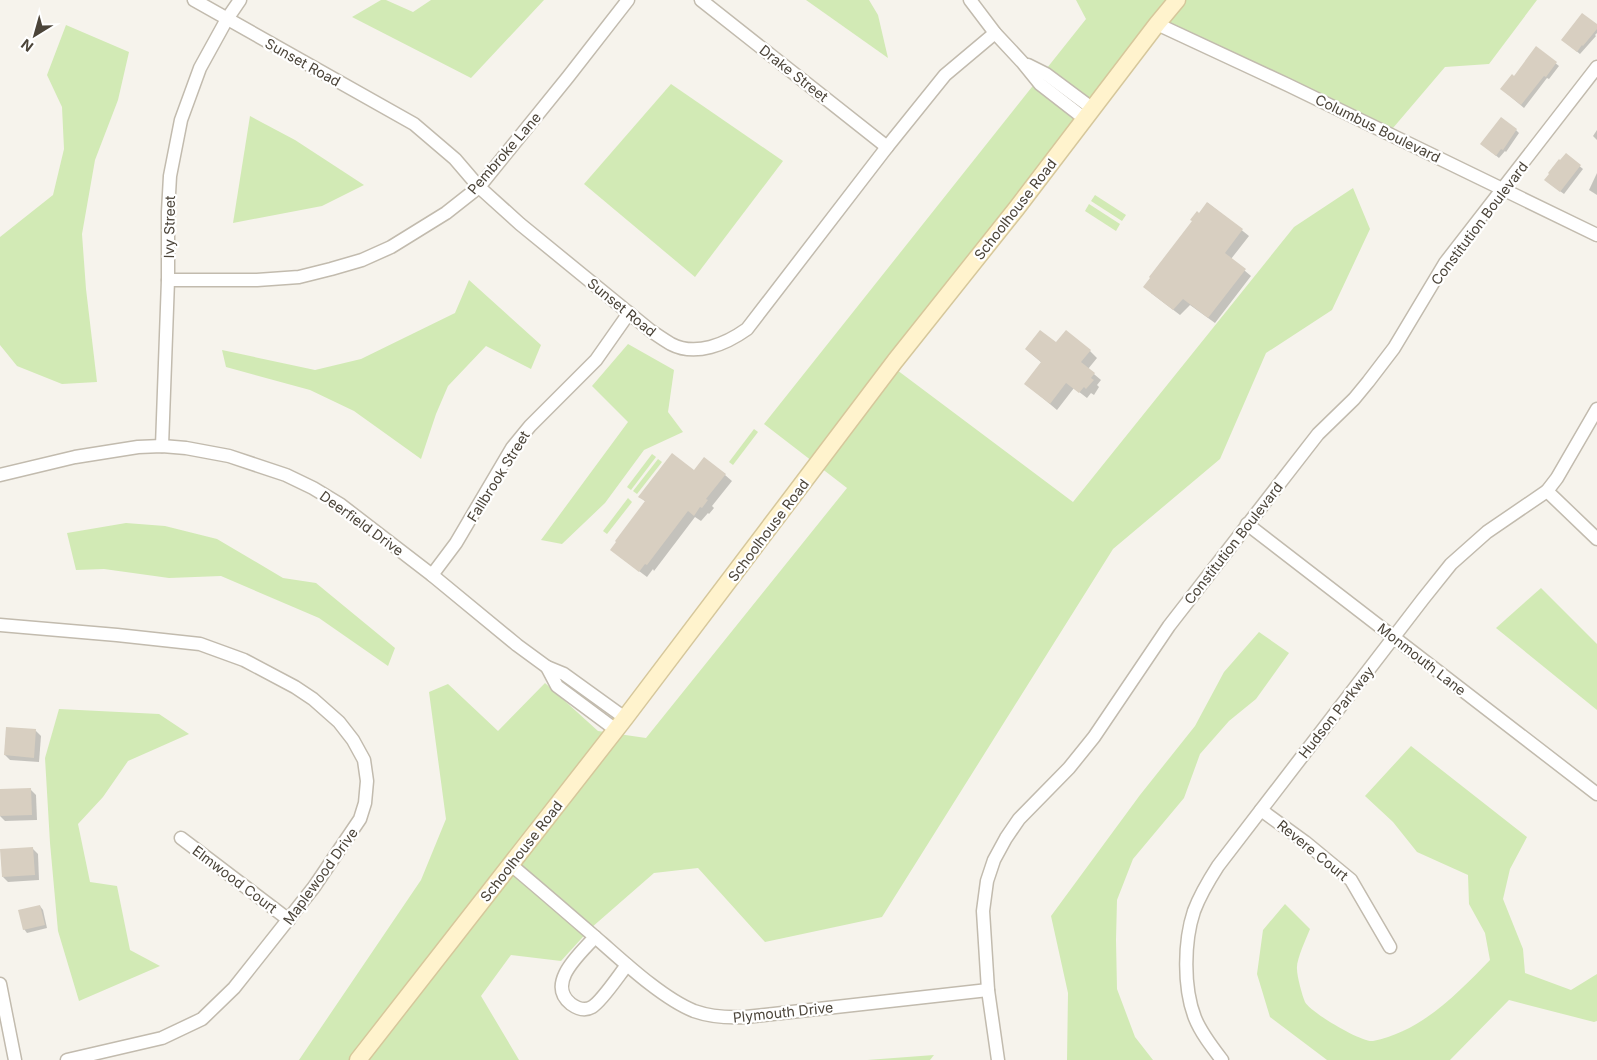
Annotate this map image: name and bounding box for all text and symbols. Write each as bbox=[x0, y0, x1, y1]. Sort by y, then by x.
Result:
north arrow bbox=[10, 10, 60, 60]
street label: Sunset Road bbox=[262, 34, 344, 90]
text: N bbox=[17, 36, 36, 56]
street label: Drake Street bbox=[756, 41, 832, 105]
street label: Columbus Boulevard bbox=[1313, 90, 1443, 166]
street label: Pembroke Lane bbox=[464, 109, 544, 197]
street label: Schoolhouse Road bbox=[970, 155, 1060, 263]
street label: Constitution Boulevard bbox=[1427, 158, 1531, 288]
street label: Ivy Street bbox=[160, 195, 178, 259]
street label: Sunset Road bbox=[584, 274, 660, 340]
street label: Fallbrook Street bbox=[463, 427, 533, 525]
street label: Schoolhouse Road bbox=[724, 476, 812, 584]
street label: Constitution Boulevard bbox=[1180, 479, 1286, 607]
street label: Deerfield Drive bbox=[317, 487, 407, 559]
street label: Monmouth Lane bbox=[1375, 619, 1469, 699]
street label: Hudson Parkway bbox=[1295, 662, 1377, 761]
street label: Schoolhouse Road bbox=[476, 797, 566, 905]
street label: Revere Court bbox=[1274, 816, 1352, 884]
street label: Maplewood Drive bbox=[279, 824, 361, 928]
street label: Elmwood Court bbox=[189, 842, 281, 917]
street label: Plymouth Drive bbox=[732, 998, 834, 1026]

